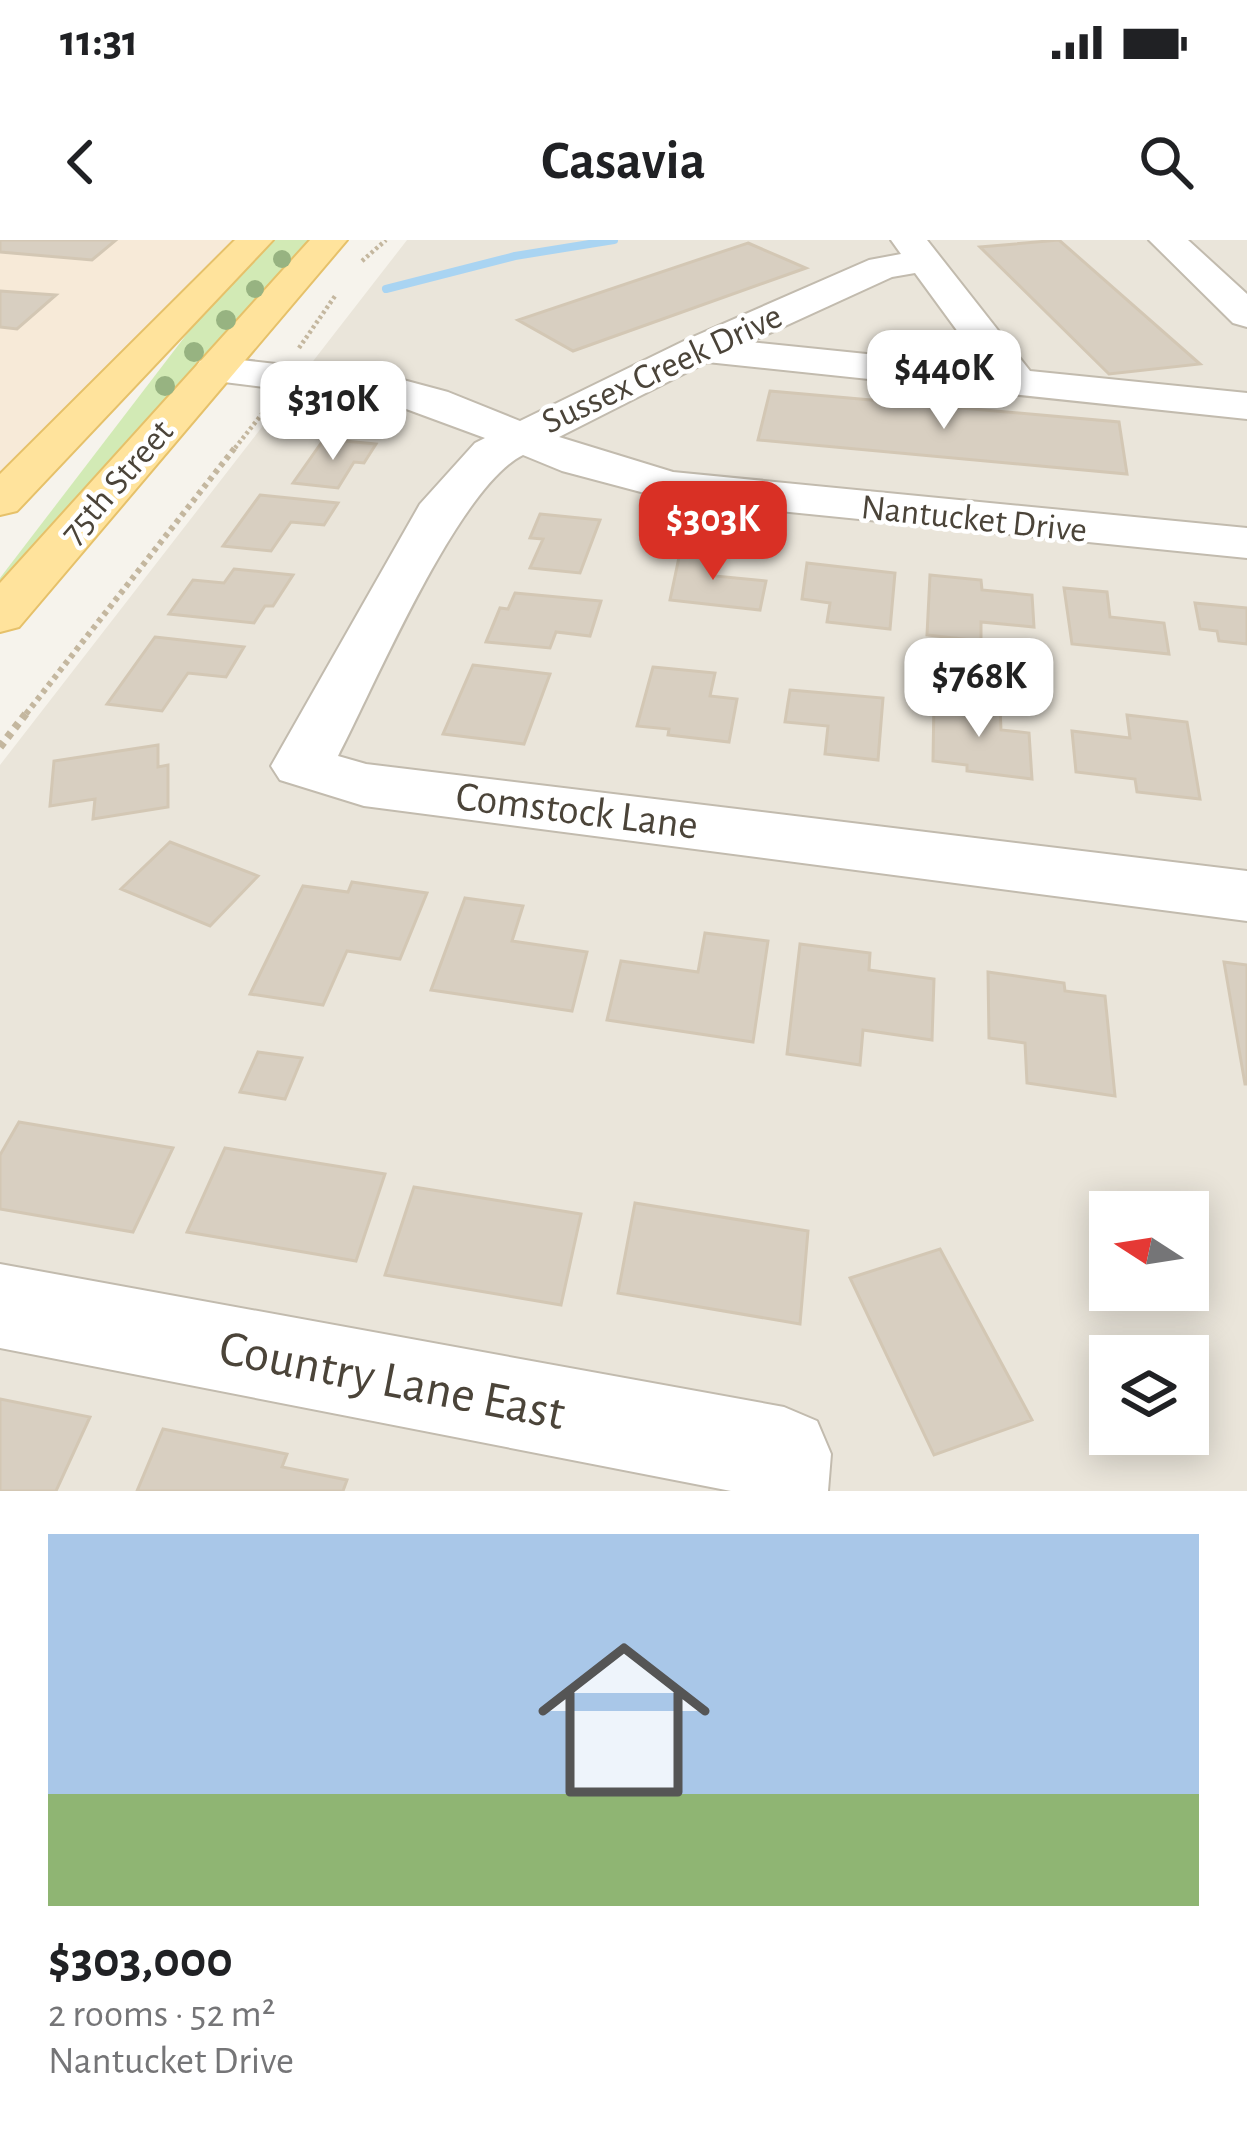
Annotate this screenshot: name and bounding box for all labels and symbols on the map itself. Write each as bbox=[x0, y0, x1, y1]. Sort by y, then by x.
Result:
street label: Sussex Creek Drive bbox=[536, 298, 788, 440]
pin: $440K bbox=[860, 330, 1028, 432]
pin: $310K bbox=[249, 361, 417, 463]
street label: 75th Street bbox=[54, 413, 180, 551]
pin: $303K bbox=[629, 481, 797, 583]
street label: Nantucket Drive bbox=[859, 489, 1089, 549]
pin: $768K bbox=[895, 638, 1063, 740]
street label: Comstock Lane bbox=[454, 775, 700, 847]
north arrow bbox=[1089, 1191, 1209, 1311]
street label: Country Lane East bbox=[215, 1323, 569, 1439]

